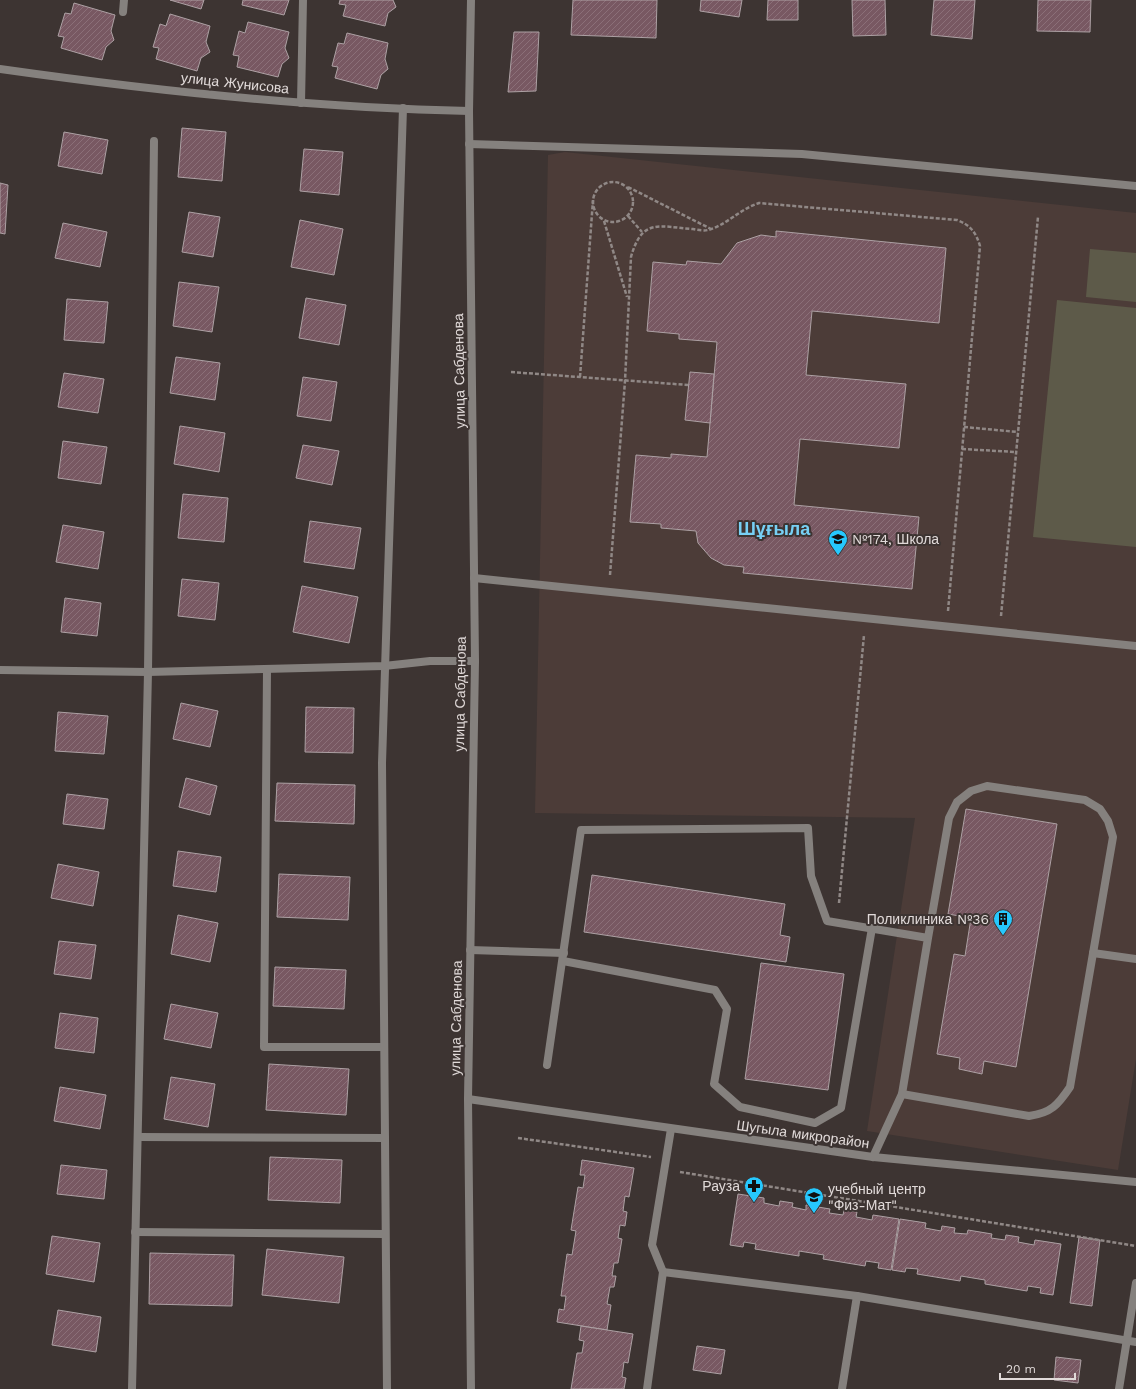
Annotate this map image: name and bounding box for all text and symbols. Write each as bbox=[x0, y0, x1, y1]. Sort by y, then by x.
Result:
street label: улица Жунисова bbox=[180, 69, 290, 97]
street label: улица Сабденова bbox=[450, 313, 468, 429]
district label: Шұғыла bbox=[738, 518, 811, 539]
school or university icon: №174, Школа bbox=[827, 528, 849, 556]
place label: №174, Школа bbox=[852, 531, 939, 547]
street label: улица Сабденова bbox=[451, 636, 469, 752]
building icon: Поликлиника №36 bbox=[992, 908, 1014, 936]
place label: Поликлиника №36 bbox=[867, 911, 989, 927]
street label: улица Сабденова bbox=[447, 960, 465, 1076]
street label: Шугыла микрорайон bbox=[736, 1117, 870, 1151]
pharmacy icon: Рауза bbox=[743, 1175, 765, 1203]
place label: Рауза bbox=[702, 1178, 740, 1194]
place label: учебный центр "Физ-Мат" bbox=[828, 1181, 926, 1213]
school or university icon: учебный центр "Физ-Мат" bbox=[803, 1186, 825, 1214]
scale bar bbox=[1000, 1355, 1075, 1381]
text: 20 m bbox=[1006, 1362, 1036, 1376]

